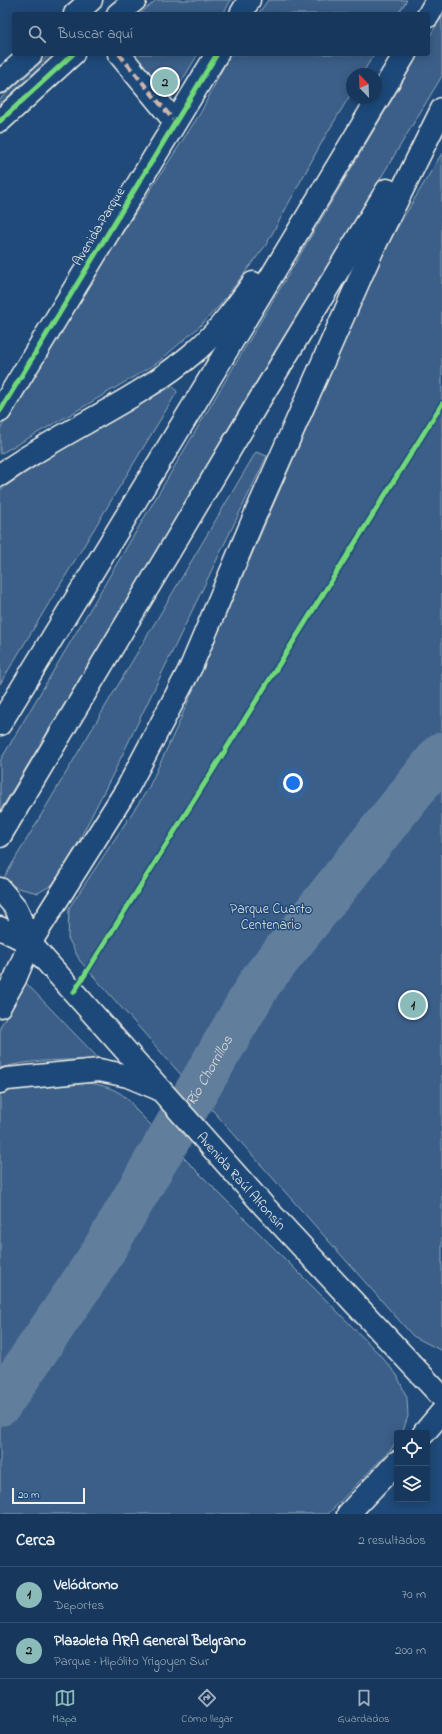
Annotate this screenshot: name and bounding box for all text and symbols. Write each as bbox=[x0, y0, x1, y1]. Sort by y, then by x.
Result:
search box bbox=[12, 12, 430, 56]
icon: search bbox=[26, 23, 48, 45]
text: Buscar aquí bbox=[58, 23, 133, 45]
pin: 2 bbox=[152, 67, 178, 97]
north arrow bbox=[346, 68, 382, 104]
street label: Avenida Parque bbox=[68, 183, 131, 270]
your location bbox=[283, 773, 303, 793]
park label: Parque Cuarto Centenario bbox=[230, 899, 312, 936]
pin: 1 bbox=[400, 990, 426, 1020]
water label: Río Chorrillos bbox=[180, 1031, 239, 1110]
street label: Avenida Raúl Alfonsín bbox=[191, 1128, 291, 1236]
map controls bbox=[394, 1430, 430, 1502]
button: locate bbox=[394, 1430, 430, 1466]
button: layers bbox=[394, 1466, 430, 1502]
scale bar bbox=[12, 1486, 85, 1505]
text: 20 m bbox=[18, 1487, 40, 1503]
text: Cerca bbox=[16, 1528, 55, 1553]
text: 2 resultados bbox=[358, 1531, 426, 1550]
text: Velódromo bbox=[54, 1574, 118, 1596]
text: 1 bbox=[27, 1585, 31, 1604]
text: 70 m bbox=[402, 1585, 426, 1604]
text: Deportes bbox=[54, 1596, 104, 1615]
text: Plazoleta ARA General Belgrano bbox=[54, 1630, 246, 1652]
text: 2 bbox=[26, 1641, 32, 1660]
text: 200 m bbox=[395, 1641, 426, 1660]
text: Parque · Hipólito Yrigoyen Sur bbox=[54, 1652, 209, 1671]
tab: Mapa bbox=[52, 1687, 77, 1727]
tab: Cómo llegar bbox=[181, 1687, 233, 1727]
tab: Guardados bbox=[338, 1687, 390, 1727]

